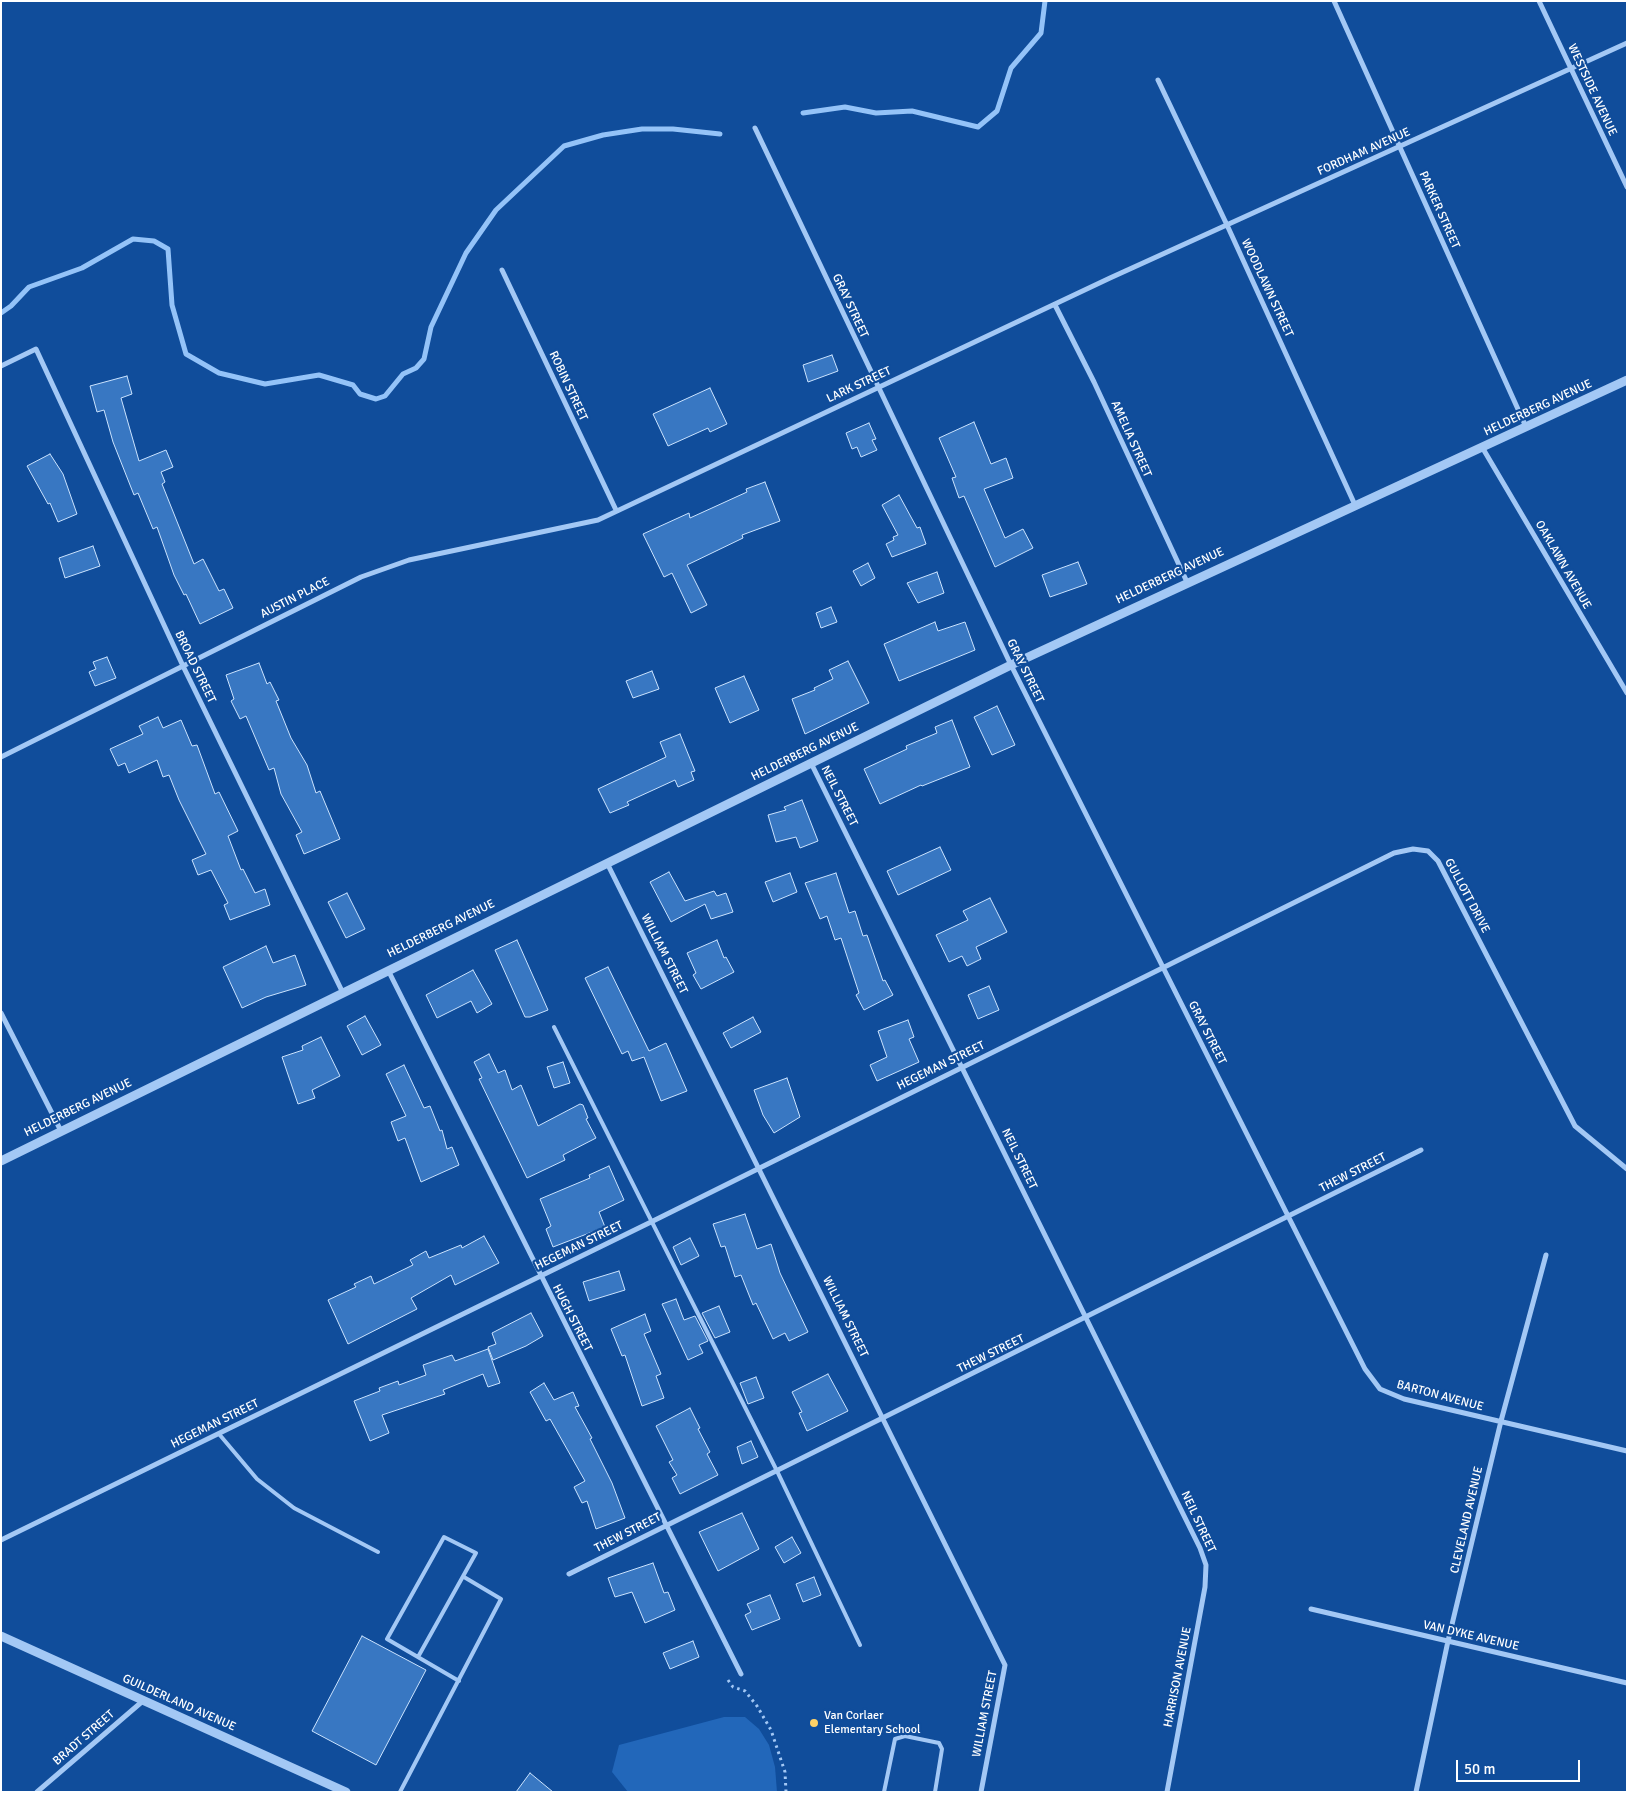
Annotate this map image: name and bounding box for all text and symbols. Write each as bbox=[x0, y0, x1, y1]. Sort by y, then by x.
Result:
street label: WESTSIDE AVENUE bbox=[1564, 42, 1620, 138]
street label: FORDHAM AVENUE bbox=[1315, 125, 1413, 179]
street label: PARKER STREET bbox=[1415, 169, 1463, 251]
street label: WOODLAWN STREET bbox=[1238, 237, 1296, 339]
street label: GRAY STREET bbox=[829, 272, 871, 340]
street label: ROBIN STREET bbox=[546, 349, 590, 423]
street label: LARK STREET bbox=[824, 364, 894, 406]
street label: HELDERBERG AVENUE bbox=[1482, 377, 1594, 439]
street label: AMELIA STREET bbox=[1108, 398, 1154, 480]
street label: OAKLAWN AVENUE bbox=[1532, 518, 1594, 612]
street label: HELDERBERG AVENUE bbox=[1114, 545, 1226, 607]
street label: AUSTIN PLACE bbox=[258, 574, 332, 622]
street label: BROAD STREET bbox=[171, 628, 219, 706]
street label: GRAY STREET bbox=[1003, 637, 1047, 705]
street label: HELDERBERG AVENUE bbox=[749, 720, 861, 784]
street label: NEIL STREET bbox=[818, 763, 860, 829]
street label: GULLOTT DRIVE bbox=[1441, 856, 1493, 936]
street label: HELDERBERG AVENUE bbox=[385, 897, 497, 961]
street label: WILLIAM STREET bbox=[638, 911, 690, 997]
street label: GRAY STREET bbox=[1185, 999, 1229, 1067]
street label: HEGEMAN STREET bbox=[895, 1038, 987, 1094]
street label: HELDERBERG AVENUE bbox=[22, 1076, 134, 1140]
street label: NEIL STREET bbox=[998, 1126, 1040, 1192]
street label: THEW STREET bbox=[1317, 1150, 1389, 1196]
street label: HEGEMAN STREET bbox=[533, 1218, 625, 1274]
street label: WILLIAM STREET bbox=[819, 1274, 871, 1360]
street label: HUGH STREET bbox=[549, 1282, 595, 1354]
street label: THEW STREET bbox=[955, 1332, 1027, 1376]
street label: BARTON AVENUE bbox=[1395, 1377, 1485, 1415]
street label: HEGEMAN STREET bbox=[169, 1396, 261, 1452]
street label: CLEVELAND AVENUE bbox=[1448, 1465, 1486, 1575]
street label: NEIL STREET bbox=[1177, 1489, 1219, 1555]
street label: THEW STREET bbox=[592, 1510, 664, 1556]
street label: VAN DYKE AVENUE bbox=[1422, 1618, 1520, 1654]
street label: HARRISON AVENUE bbox=[1161, 1626, 1195, 1728]
street label: WILLIAM STREET bbox=[970, 1669, 1000, 1759]
street label: GUILDERLAND AVENUE bbox=[120, 1671, 238, 1735]
street label: BRADT STREET bbox=[50, 1707, 118, 1769]
place label: Van Corlaer Elementary School bbox=[824, 1709, 920, 1737]
marker: Van Corlaer Elementary School bbox=[808, 1717, 820, 1729]
scale bar bbox=[1458, 1750, 1582, 1782]
text: 50 m bbox=[1464, 1760, 1495, 1778]

